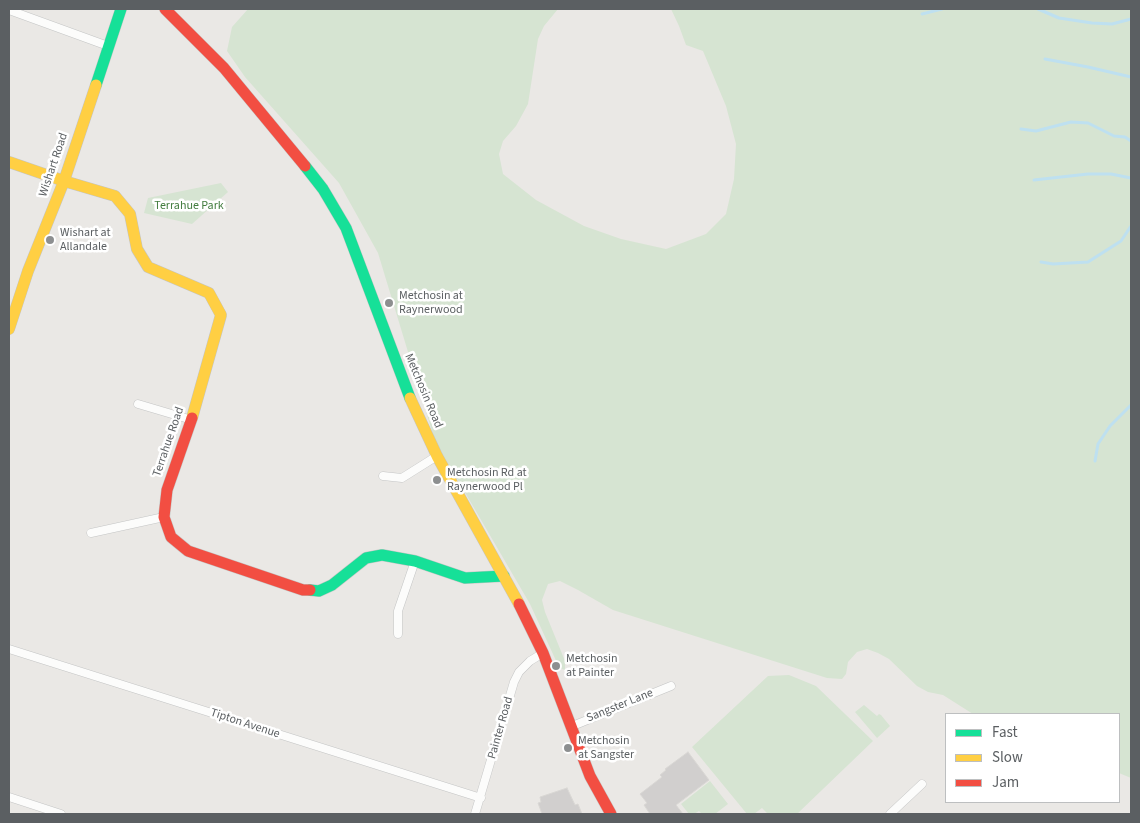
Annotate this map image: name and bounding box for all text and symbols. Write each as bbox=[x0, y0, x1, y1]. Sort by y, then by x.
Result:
street label: Wishart Road bbox=[36, 131, 72, 199]
park label: Terrahue Park bbox=[154, 199, 224, 213]
place label: Wishart at Allandale bbox=[60, 226, 111, 254]
marker: Wishart at Allandale bbox=[44, 234, 56, 246]
place label: Metchosin at Raynerwood bbox=[399, 289, 463, 317]
marker: Metchosin at Raynerwood bbox=[383, 297, 395, 309]
street label: Metchosin Road bbox=[401, 352, 445, 430]
street label: Terrahue Road bbox=[150, 405, 188, 479]
place label: Metchosin Rd at Raynerwood Pl bbox=[447, 466, 527, 494]
marker: Metchosin Rd at Raynerwood Pl bbox=[431, 474, 443, 486]
place label: Metchosin at Painter bbox=[566, 652, 617, 680]
marker: Metchosin at Painter bbox=[550, 660, 562, 672]
street label: Sangster Lane bbox=[585, 686, 655, 726]
street label: Painter Road bbox=[485, 695, 517, 761]
street label: Tipton Avenue bbox=[208, 706, 282, 742]
legend bbox=[945, 713, 1120, 803]
text: Fast bbox=[992, 722, 1018, 743]
place label: Metchosin at Sangster bbox=[578, 734, 634, 762]
marker: Metchosin at Sangster bbox=[562, 742, 574, 754]
text: Slow bbox=[992, 747, 1023, 768]
text: Jam bbox=[992, 772, 1019, 793]

